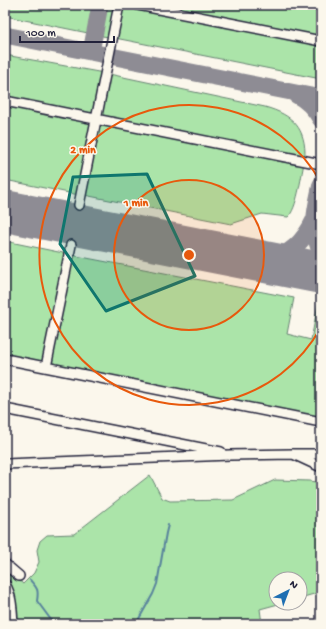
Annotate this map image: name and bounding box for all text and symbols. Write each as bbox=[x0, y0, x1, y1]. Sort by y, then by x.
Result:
scale bar bbox=[20, 18, 114, 44]
text: 100 m bbox=[25, 27, 56, 41]
text: 2 min bbox=[70, 144, 96, 158]
text: 1 min bbox=[123, 197, 149, 211]
centre of rings bbox=[182, 248, 196, 262]
north arrow bbox=[268, 571, 308, 611]
text: N bbox=[287, 578, 300, 592]

